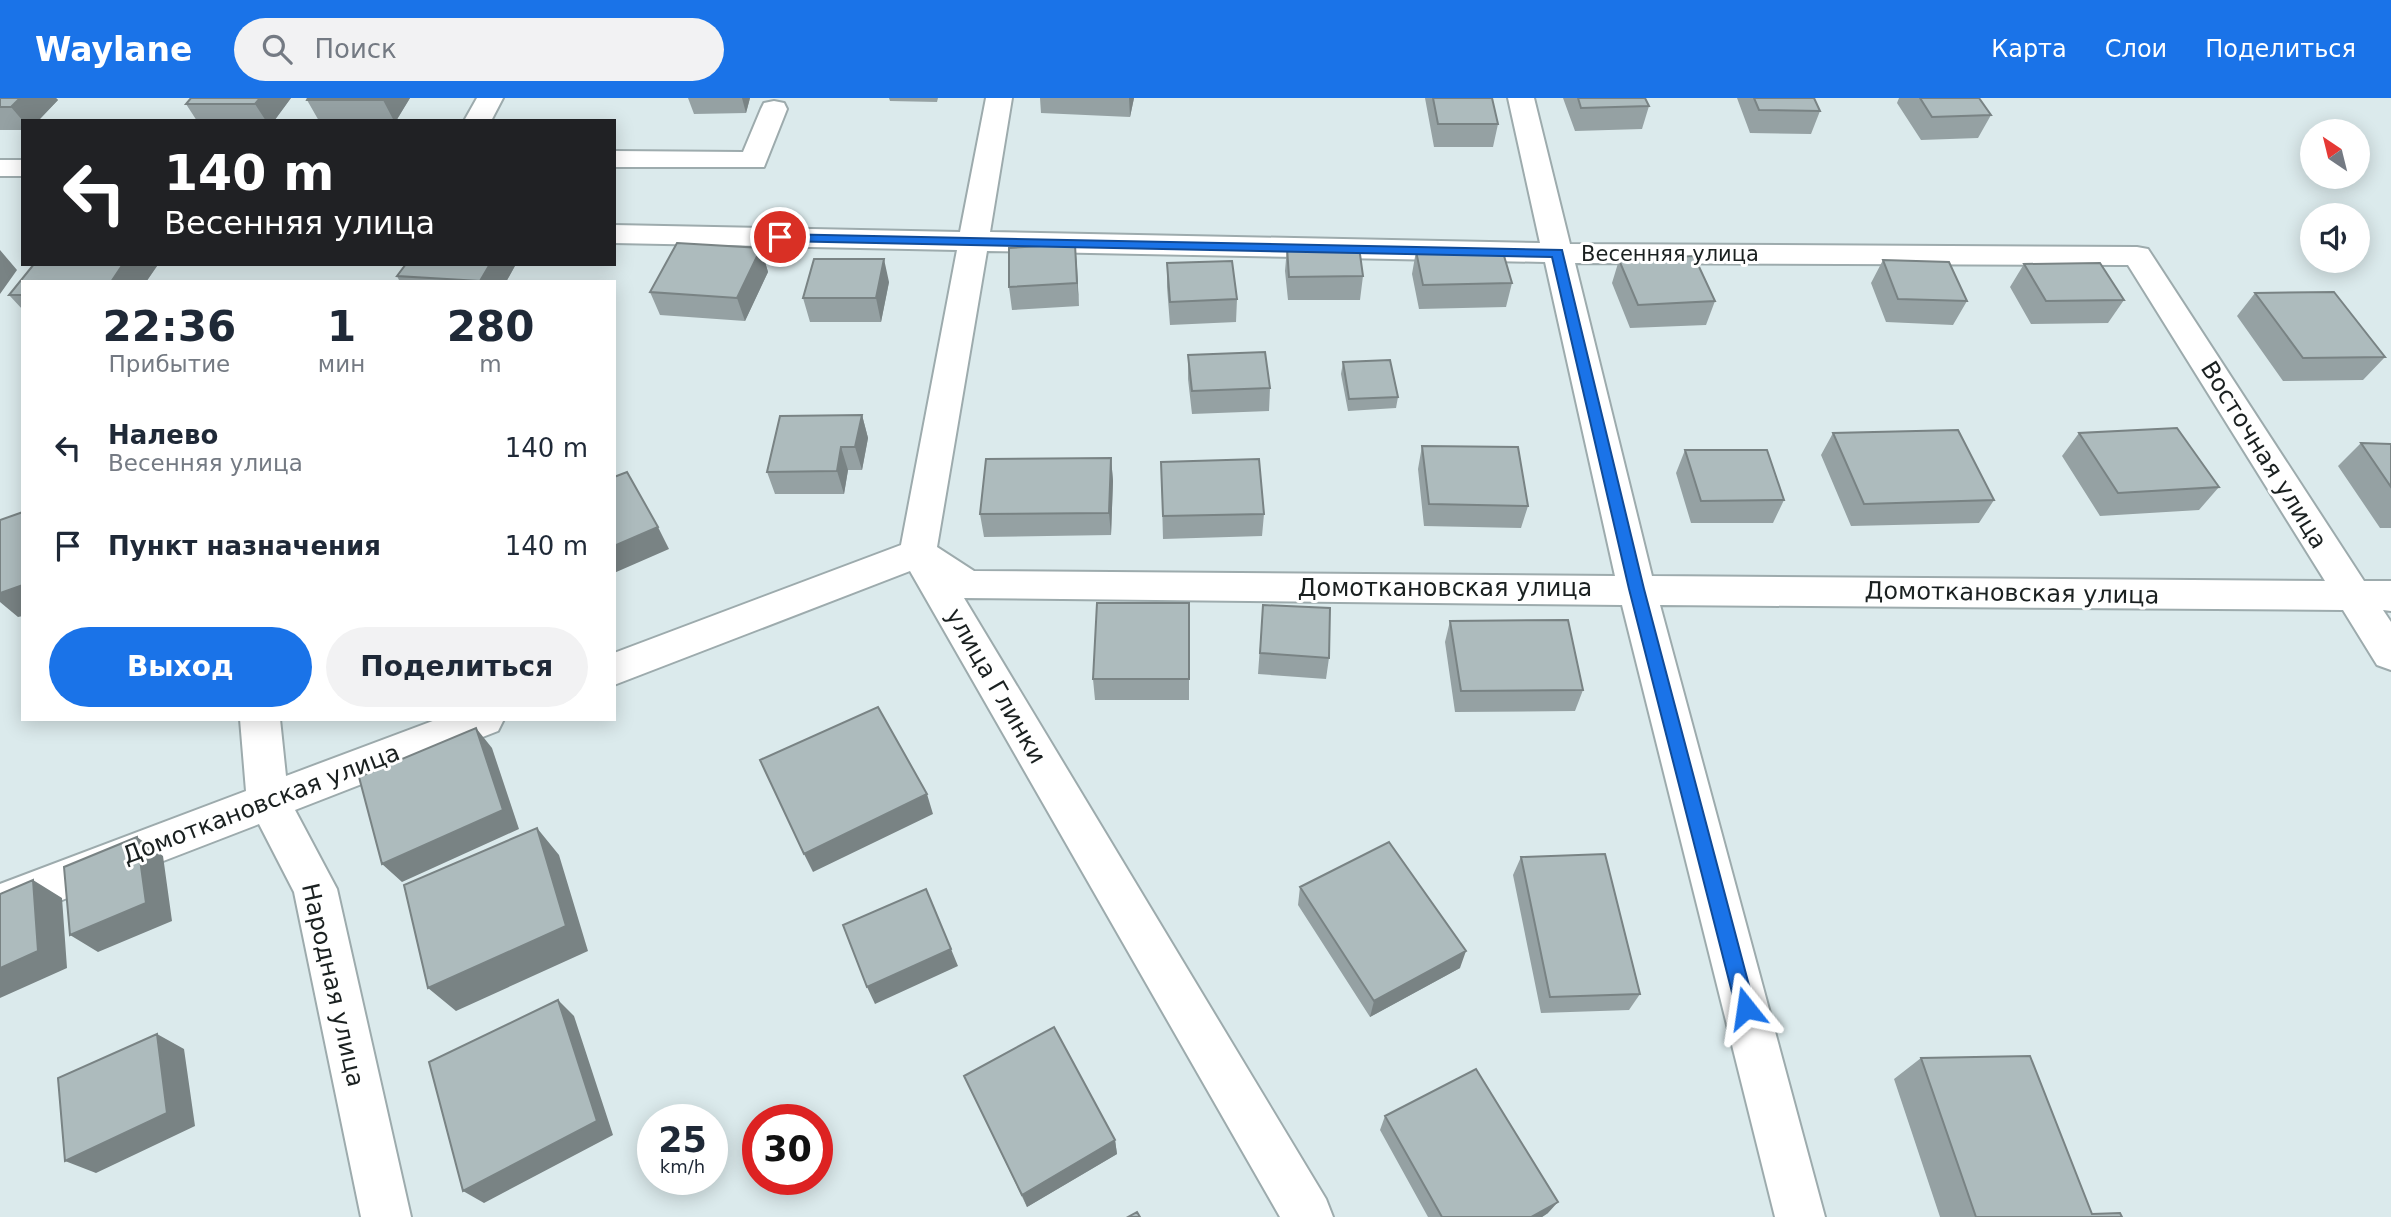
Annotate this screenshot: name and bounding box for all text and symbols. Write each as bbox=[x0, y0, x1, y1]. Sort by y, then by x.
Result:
search box bbox=[234, 18, 724, 81]
text: Waylane bbox=[35, 30, 192, 69]
icon: search bbox=[258, 30, 296, 68]
text: Поиск bbox=[314, 34, 397, 64]
text: Карта bbox=[1991, 35, 2067, 63]
text: Слои bbox=[2105, 35, 2167, 63]
text: Поделиться bbox=[2205, 35, 2356, 63]
north arrow bbox=[2300, 119, 2370, 189]
map controls bbox=[2300, 119, 2370, 273]
text: 140 m bbox=[164, 145, 334, 202]
icon: left bbox=[49, 147, 140, 238]
button: sound bbox=[2300, 203, 2370, 273]
text: Весенняя улица bbox=[164, 204, 435, 242]
pin bbox=[750, 207, 810, 267]
icon: arrive bbox=[761, 218, 799, 256]
street label: Весенняя улица bbox=[1581, 242, 1759, 266]
text: 22:36 bbox=[103, 302, 236, 351]
text: 1 bbox=[327, 302, 356, 351]
text: 280 bbox=[447, 302, 534, 351]
text: Прибытие bbox=[109, 351, 230, 377]
text: мин bbox=[318, 351, 365, 377]
text: m bbox=[479, 351, 502, 377]
street label: Восточная улица bbox=[2195, 356, 2333, 554]
text: Налево bbox=[108, 420, 218, 450]
icon: left bbox=[49, 429, 87, 467]
text: 140 m bbox=[505, 433, 588, 463]
text: Весенняя улица bbox=[108, 450, 303, 476]
icon: arrive bbox=[49, 527, 87, 565]
text: Пункт назначения bbox=[108, 531, 381, 561]
text: 140 m bbox=[505, 531, 588, 561]
street label: Домоткановская улица bbox=[1298, 574, 1592, 602]
street label: Домоткановская улица bbox=[1864, 576, 2160, 610]
street label: улица Глинки bbox=[940, 603, 1052, 769]
button: Выход bbox=[49, 627, 312, 707]
button: Поделиться bbox=[326, 627, 588, 707]
street label: Домоткановская улица bbox=[118, 738, 404, 870]
street label: Народная улица bbox=[296, 881, 370, 1089]
position arrow bbox=[1709, 971, 1783, 1045]
speed limit sign: 30 bbox=[742, 1104, 833, 1195]
text: 25 bbox=[658, 1120, 707, 1160]
text: km/h bbox=[660, 1156, 705, 1177]

